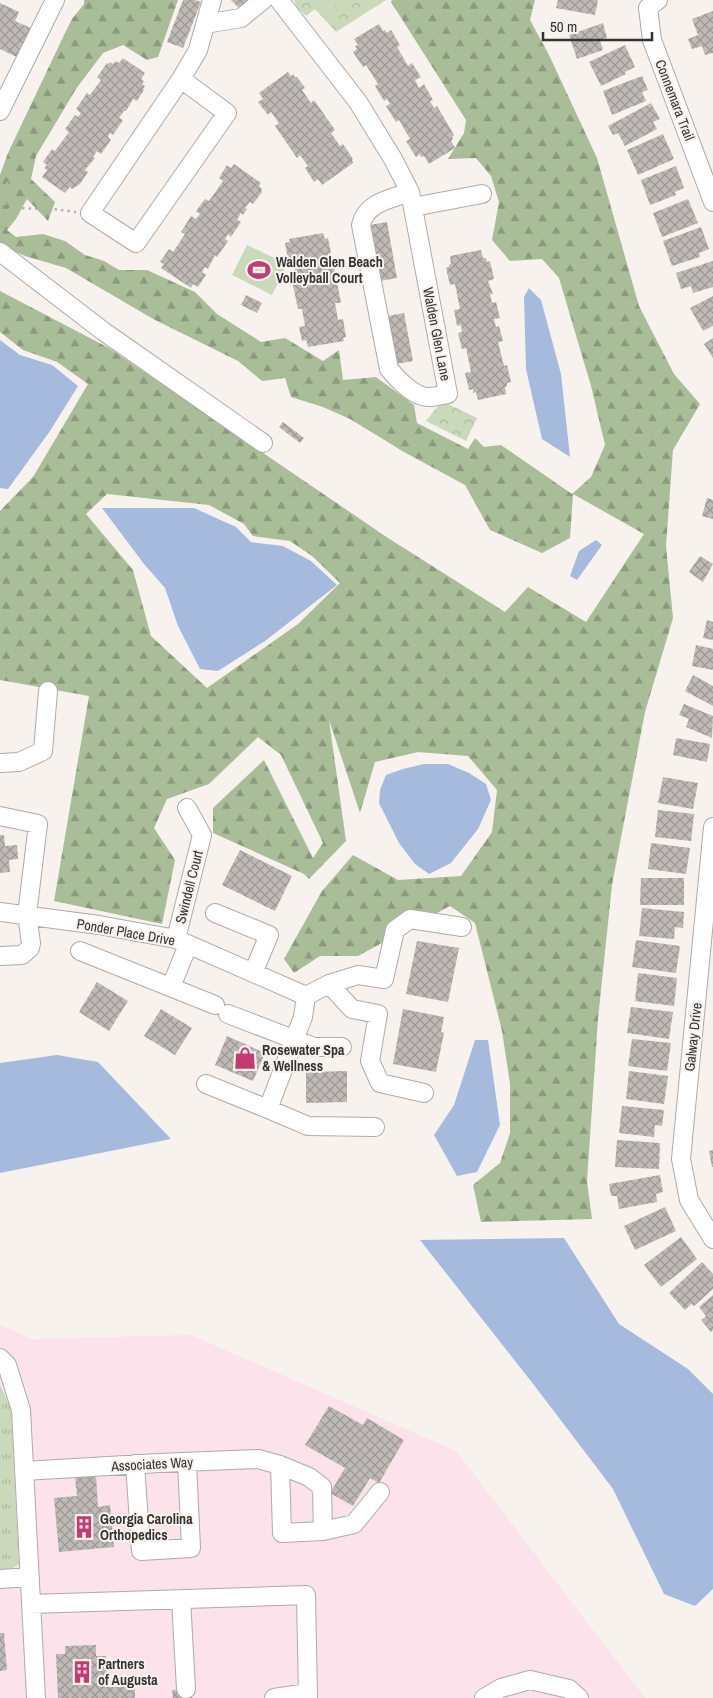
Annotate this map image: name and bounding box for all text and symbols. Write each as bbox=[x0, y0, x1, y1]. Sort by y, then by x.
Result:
scale bar bbox=[543, 10, 652, 42]
text: 50 m bbox=[550, 16, 577, 37]
street label: Connemara Trail bbox=[651, 57, 699, 143]
place label: Walden Glen Beach Volleyball Court bbox=[276, 253, 383, 287]
sports icon: Walden Glen Beach Volleyball Court bbox=[246, 257, 272, 283]
street label: Walden Glen Lane bbox=[419, 286, 455, 382]
street label: Swindell Court bbox=[171, 849, 207, 925]
street label: Ponder Place Drive bbox=[75, 914, 177, 950]
street label: Galway Drive bbox=[680, 1002, 706, 1072]
place label: Rosewater Spa & Wellness bbox=[262, 1041, 345, 1075]
shop icon: Rosewater Spa & Wellness bbox=[232, 1045, 258, 1071]
street label: Associates Way bbox=[110, 1453, 194, 1475]
place label: Georgia Carolina Orthopedics bbox=[100, 1510, 193, 1544]
building icon: Georgia Carolina Orthopedics bbox=[71, 1514, 97, 1540]
place label: Partners of Augusta bbox=[98, 1655, 158, 1689]
building icon: Partners of Augusta bbox=[69, 1659, 95, 1685]

